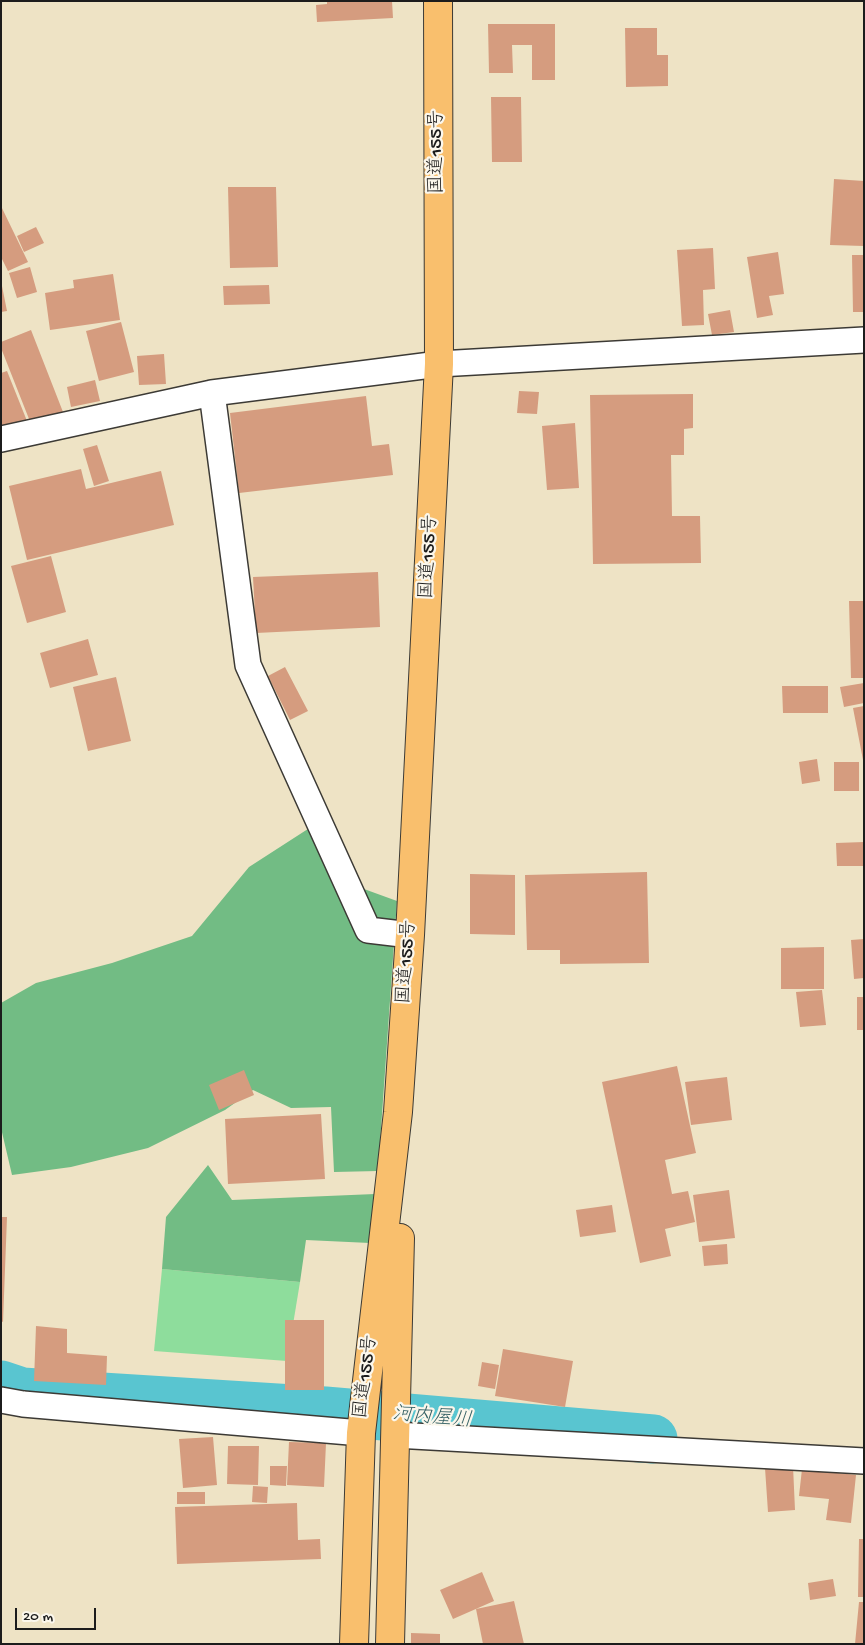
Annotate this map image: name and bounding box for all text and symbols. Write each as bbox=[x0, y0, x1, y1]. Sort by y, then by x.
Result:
street label: 国道155号 bbox=[427, 110, 449, 194]
street label: 国道155号 bbox=[416, 514, 444, 600]
street label: 国道155号 bbox=[394, 919, 422, 1005]
street label: 国道155号 bbox=[351, 1334, 383, 1420]
water label: 河内屋川 bbox=[391, 1404, 473, 1434]
scale bar bbox=[18, 1598, 99, 1630]
text: 20 m bbox=[23, 1608, 53, 1626]

